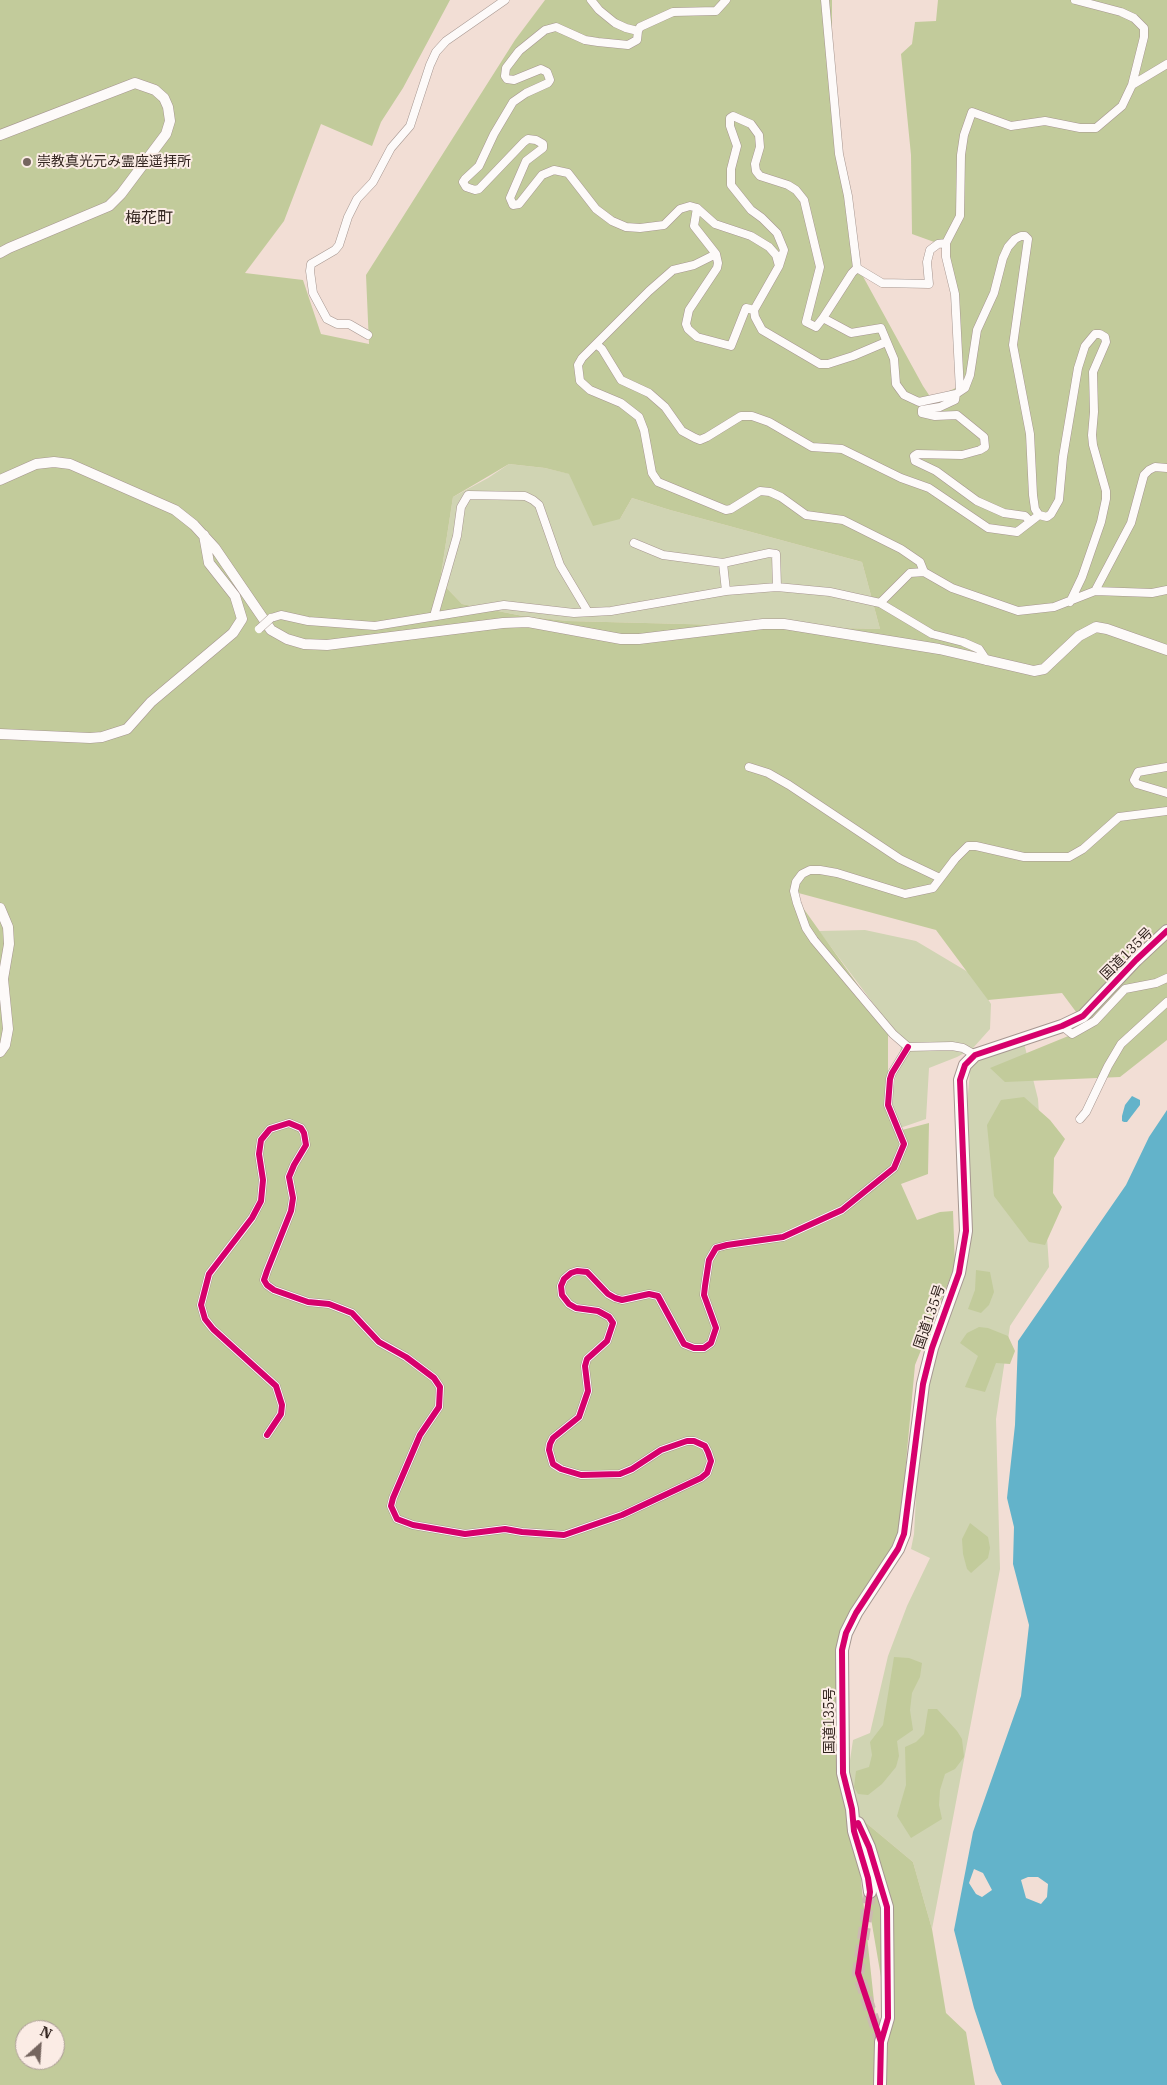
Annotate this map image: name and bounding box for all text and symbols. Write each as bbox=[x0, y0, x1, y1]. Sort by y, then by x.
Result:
place label: 崇教真光元み霊座遥拝所 bbox=[37, 154, 191, 170]
marker: 崇教真光元み霊座遥拝所 bbox=[21, 156, 33, 168]
district label: 梅花町 bbox=[125, 208, 173, 228]
street label: 国道135号 bbox=[1097, 924, 1157, 984]
street label: 国道135号 bbox=[911, 1282, 949, 1352]
street label: 国道135号 bbox=[822, 1687, 838, 1755]
north arrow bbox=[15, 2020, 65, 2070]
text: N bbox=[37, 2022, 55, 2043]

